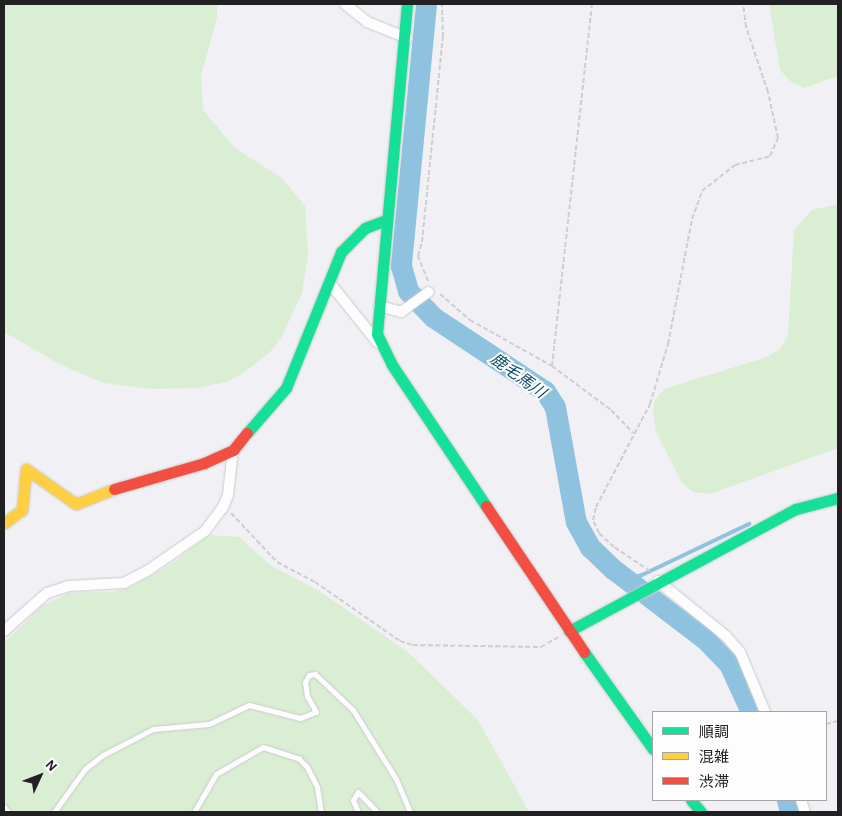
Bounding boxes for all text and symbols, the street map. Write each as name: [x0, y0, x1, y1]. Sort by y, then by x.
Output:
water label: 鹿毛馬川: [486, 349, 550, 403]
legend: [652, 711, 827, 801]
text: 順調: [699, 725, 729, 740]
text: 混雑: [699, 750, 729, 765]
north arrow: [15, 751, 65, 801]
text: N: [43, 757, 59, 774]
text: 渋滞: [699, 775, 729, 790]

